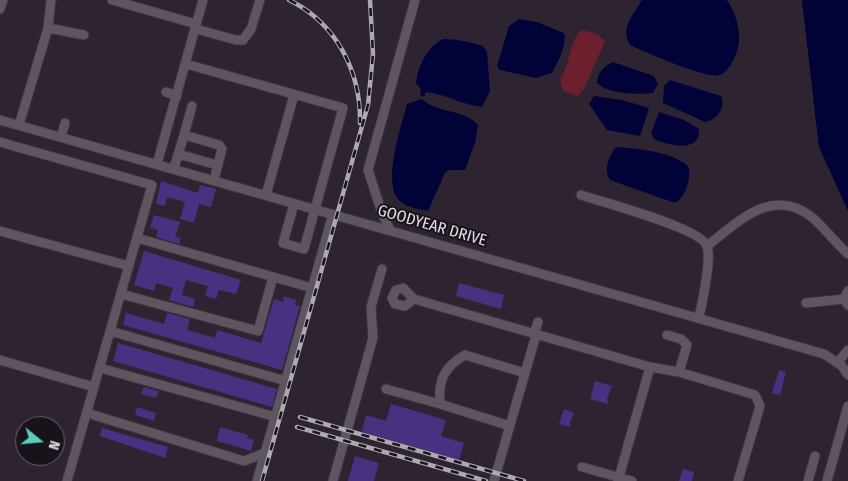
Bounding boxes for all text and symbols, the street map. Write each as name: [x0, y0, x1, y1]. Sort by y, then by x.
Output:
street label: GOODYEAR DRIVE: [375, 201, 489, 251]
north arrow: [15, 416, 65, 466]
text: N: [45, 439, 63, 452]

